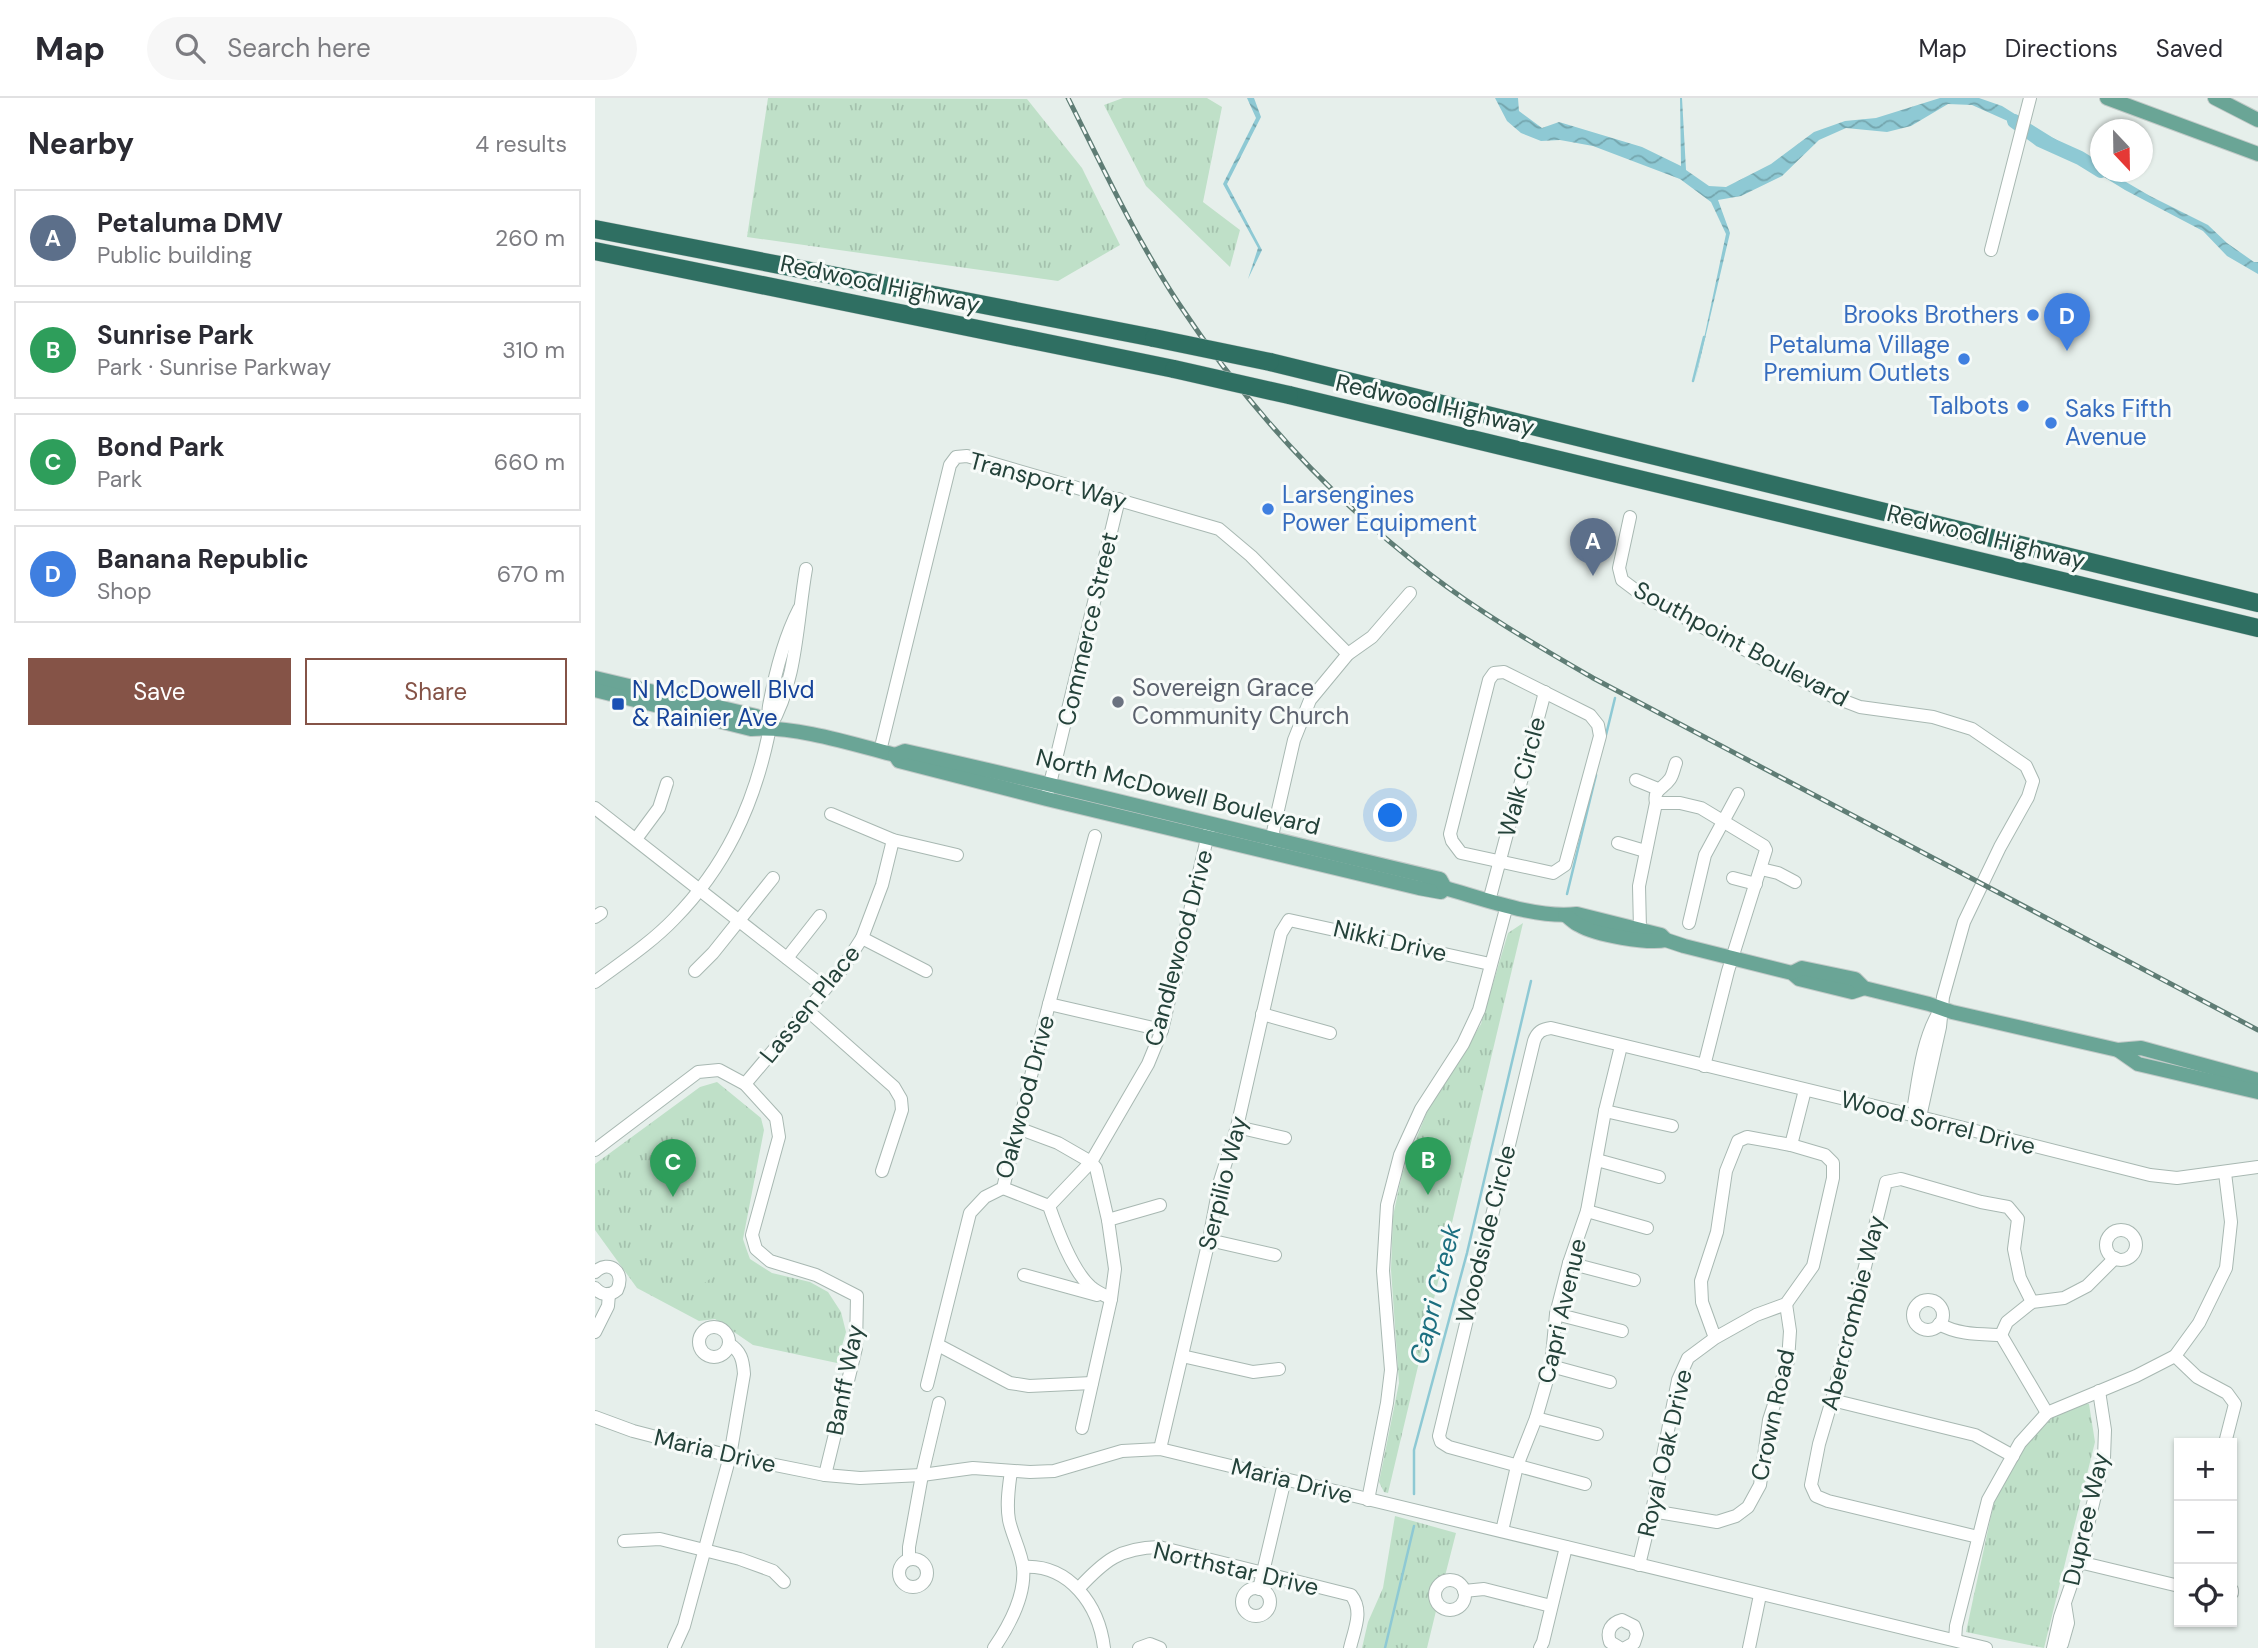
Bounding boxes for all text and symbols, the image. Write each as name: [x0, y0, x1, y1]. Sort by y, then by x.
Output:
search box: [147, 17, 637, 80]
text: Map: [35, 27, 105, 70]
icon: search: [171, 29, 209, 67]
text: Search here: [227, 31, 371, 65]
text: Map: [1919, 33, 1967, 64]
text: Directions: [2005, 33, 2118, 64]
text: Saved: [2156, 33, 2223, 64]
north arrow: [2090, 119, 2153, 182]
text: Nearby: [28, 124, 134, 163]
text: 4 results: [475, 129, 567, 159]
text: Petaluma DMV: [97, 206, 283, 240]
text: A: [45, 223, 61, 253]
text: 260 m: [495, 223, 565, 253]
text: Public building: [97, 240, 252, 270]
street label: Redwood Highway: [778, 247, 983, 320]
pin: D: [2044, 293, 2090, 351]
place label: Brooks Brothers: [1843, 299, 2019, 330]
marker: Brooks Brothers: [2025, 307, 2041, 323]
text: Sunrise Park: [97, 318, 254, 352]
place label: Petaluma Village Premium Outlets: [1764, 329, 1950, 388]
text: B: [46, 335, 60, 365]
text: 310 m: [502, 335, 565, 365]
marker: Petaluma Village Premium Outlets: [1956, 351, 1972, 367]
text: Park · Sunrise Parkway: [97, 352, 331, 382]
street label: Redwood Highway: [1333, 367, 1538, 442]
place label: Talbots: [1929, 390, 2009, 421]
place label: Saks Fifth Avenue: [2065, 393, 2172, 452]
marker: Talbots: [2015, 398, 2031, 414]
marker: Saks Fifth Avenue: [2043, 415, 2059, 431]
text: Bond Park: [97, 430, 225, 464]
street label: Transport Way: [966, 445, 1130, 516]
text: C: [45, 447, 61, 477]
text: 660 m: [494, 447, 565, 477]
text: Park: [97, 464, 142, 494]
place label: Larsengines Power Equipment: [1282, 479, 1477, 538]
street label: Redwood Highway: [1884, 497, 2088, 576]
marker: Larsengines Power Equipment: [1260, 501, 1276, 517]
pin: A: [1570, 518, 1616, 576]
street label: Commerce Street: [1050, 529, 1125, 729]
text: Banana Republic: [97, 542, 309, 576]
text: D: [45, 559, 61, 589]
text: 670 m: [497, 559, 565, 589]
street label: Southpoint Boulevard: [1628, 574, 1854, 713]
text: Shop: [97, 576, 152, 606]
button: Save: [28, 658, 291, 725]
button: Share: [305, 658, 567, 725]
place label: Sovereign Grace Community Church: [1132, 672, 1349, 731]
place label: N McDowell Blvd & Rainier Ave: [632, 674, 815, 733]
marker: Sovereign Grace Community Church: [1110, 694, 1126, 710]
marker: N McDowell Blvd & Rainier Ave: [610, 696, 626, 712]
street label: Walk Circle: [1491, 713, 1552, 840]
street label: North McDowell Boulevard: [1033, 741, 1323, 842]
your location: [1373, 798, 1407, 832]
street label: Candlewood Drive: [1137, 846, 1220, 1050]
street label: Nikki Drive: [1330, 912, 1450, 969]
street label: Lassen Place: [752, 938, 867, 1069]
street label: Oakwood Drive: [988, 1012, 1061, 1182]
street label: Wood Sorrel Drive: [1838, 1083, 2039, 1162]
street label: Serpilio Way: [1191, 1113, 1254, 1253]
pin: B: [1405, 1137, 1451, 1195]
pin: C: [650, 1139, 696, 1197]
street label: Woodside Circle: [1448, 1142, 1523, 1326]
street label: Abercrombie Way: [1813, 1212, 1892, 1414]
water label: Capri Creek: [1401, 1220, 1469, 1368]
street label: Capri Avenue: [1530, 1235, 1593, 1386]
street label: Banff Way: [819, 1322, 870, 1438]
street label: Crown Road: [1743, 1346, 1802, 1484]
street label: Royal Oak Drive: [1630, 1366, 1699, 1540]
street label: Maria Drive: [651, 1421, 779, 1480]
map controls: [2174, 1438, 2237, 1627]
button: +: [2174, 1438, 2237, 1501]
street label: Dupree Way: [2055, 1449, 2116, 1588]
street label: Maria Drive: [1228, 1450, 1356, 1511]
button: −: [2174, 1501, 2237, 1564]
street label: Northstar Drive: [1150, 1534, 1322, 1603]
button: locate: [2174, 1564, 2237, 1627]

